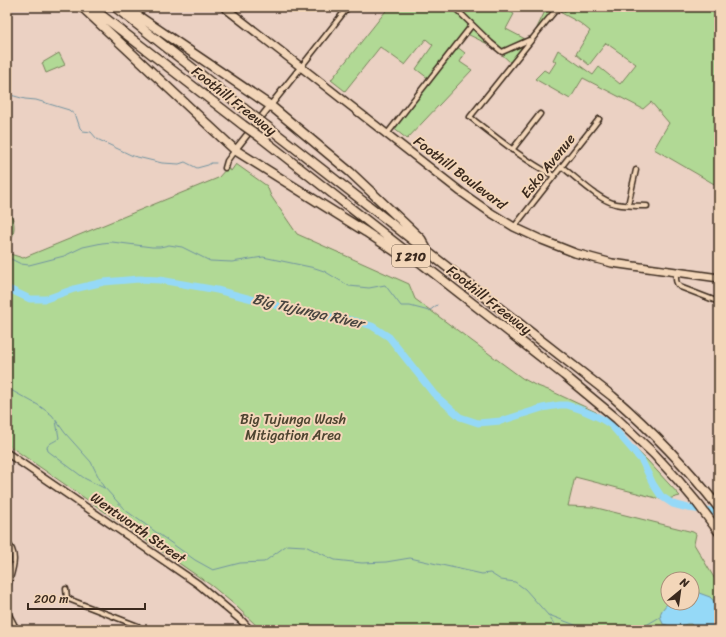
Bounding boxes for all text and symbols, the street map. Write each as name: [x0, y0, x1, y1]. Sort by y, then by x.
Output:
street label: Foothill Freeway: [186, 60, 283, 143]
street label: Esko Avenue: [514, 128, 582, 204]
street label: Foothill Boulevard: [408, 129, 513, 218]
road number: I 210: [392, 245, 430, 267]
street label: Foothill Freeway: [441, 259, 538, 342]
water label: Big Tujunga River: [250, 286, 369, 337]
park label: Big Tujunga Wash Mitigation Area: [240, 407, 346, 448]
street label: Wentworth Street: [85, 486, 192, 571]
north arrow: [660, 571, 700, 611]
text: N: [676, 572, 693, 593]
scale bar: [28, 585, 145, 611]
text: 200 m: [34, 588, 68, 610]

